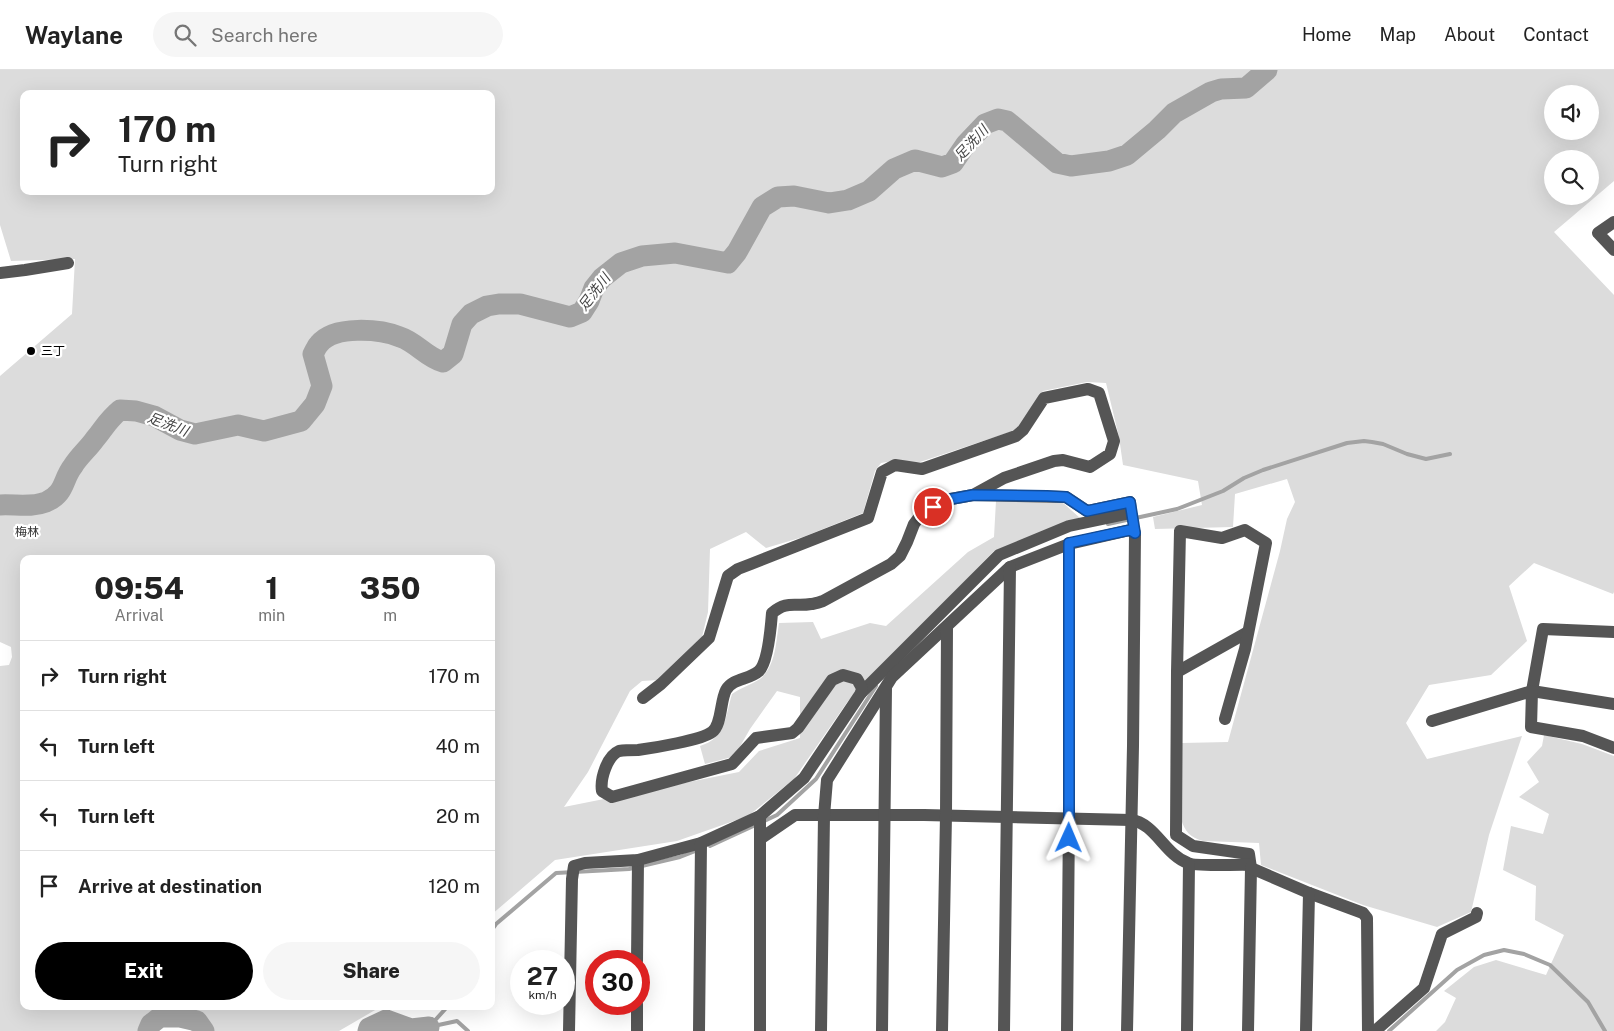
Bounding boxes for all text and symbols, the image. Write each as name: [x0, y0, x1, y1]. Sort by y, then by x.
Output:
search box: [153, 12, 503, 57]
text: Waylane: [25, 21, 123, 49]
icon: search: [171, 21, 199, 49]
text: Search here: [211, 24, 318, 46]
text: Home: [1302, 24, 1352, 45]
text: Map: [1380, 24, 1416, 45]
text: About: [1444, 24, 1495, 45]
text: Contact: [1523, 24, 1589, 45]
map controls: [1544, 85, 1599, 205]
button: sound: [1544, 85, 1599, 140]
text: 170 m: [118, 109, 216, 150]
icon: right: [35, 110, 100, 175]
water label: 足洗川: [951, 121, 993, 164]
button: search: [1544, 150, 1599, 205]
text: Turn right: [118, 151, 218, 177]
water label: 足洗川: [575, 269, 614, 313]
place label: 三丁: [41, 344, 65, 358]
marker: 三丁: [25, 345, 37, 357]
water label: 足洗川: [146, 409, 192, 440]
pin: [912, 486, 954, 528]
icon: arrive: [919, 493, 947, 521]
park label: 梅林: [15, 525, 39, 539]
text: 09:54: [94, 570, 184, 606]
text: 1: [265, 570, 278, 606]
text: 350: [360, 570, 421, 606]
text: Arrival: [114, 606, 164, 625]
text: min: [258, 606, 285, 625]
text: m: [383, 606, 397, 625]
icon: right: [35, 662, 63, 690]
text: Turn right: [78, 665, 167, 687]
text: 170 m: [429, 665, 480, 687]
icon: left: [35, 732, 63, 760]
text: Turn left: [78, 735, 155, 757]
text: 40 m: [435, 735, 480, 757]
icon: left: [35, 802, 63, 830]
text: Turn left: [78, 805, 155, 827]
text: 20 m: [436, 805, 480, 827]
position arrow: [1042, 811, 1094, 863]
icon: arrive: [35, 872, 63, 900]
text: Arrive at destination: [78, 875, 262, 897]
text: 120 m: [428, 875, 480, 897]
button: Exit: [35, 942, 253, 1000]
button: Share: [263, 942, 480, 1000]
speed limit sign: 30: [585, 950, 650, 1015]
text: 27: [527, 961, 558, 991]
text: km/h: [528, 988, 557, 1002]

